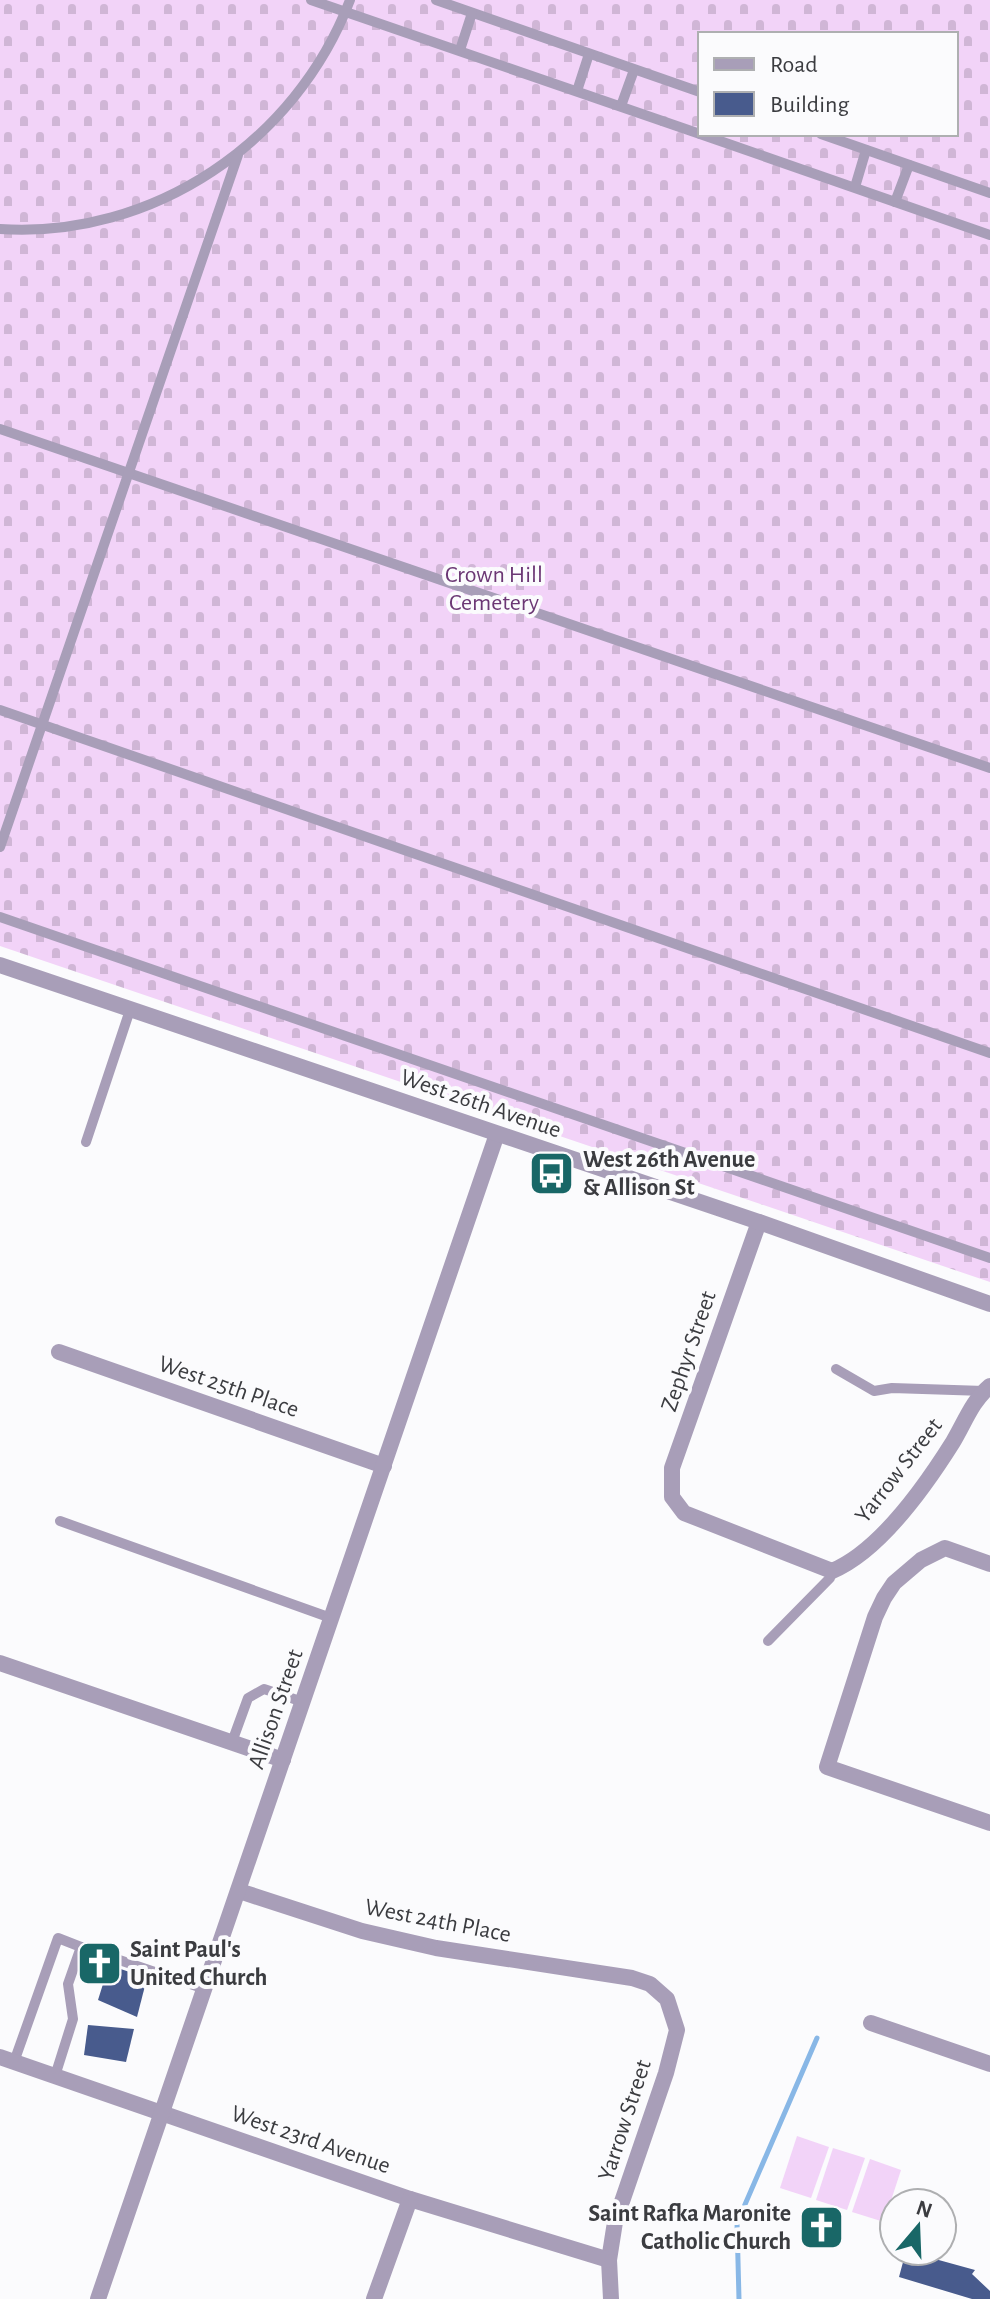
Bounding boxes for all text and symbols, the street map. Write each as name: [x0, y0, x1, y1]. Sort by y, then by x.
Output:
legend: [698, 32, 958, 136]
text: Road: [770, 53, 818, 77]
text: Building: [770, 93, 849, 117]
park label: Crown Hill Cemetery: [445, 563, 543, 615]
street label: West 26th Avenue: [397, 1065, 564, 1143]
place label: West 26th Avenue & Allison St: [583, 1148, 755, 1200]
bus stop icon: West 26th Avenue & Allison St: [528, 1149, 576, 1197]
street label: Zephyr Street: [657, 1288, 721, 1415]
street label: West 25th Place: [155, 1352, 302, 1422]
street label: Yarrow Street: [851, 1413, 947, 1527]
street label: Allison Street: [244, 1646, 308, 1772]
street label: West 24th Place: [363, 1895, 513, 1947]
place label: Saint Paul's United Church: [130, 1938, 267, 1990]
church icon: Saint Paul's United Church: [75, 1939, 123, 1987]
street label: Yarrow Street: [594, 2057, 656, 2184]
street label: West 23rd Avenue: [228, 2101, 393, 2178]
north arrow: [878, 2187, 958, 2267]
text: N: [913, 2196, 935, 2222]
place label: Saint Rafka Maronite Catholic Church: [588, 2202, 791, 2254]
church icon: Saint Rafka Maronite Catholic Church: [798, 2203, 846, 2251]

